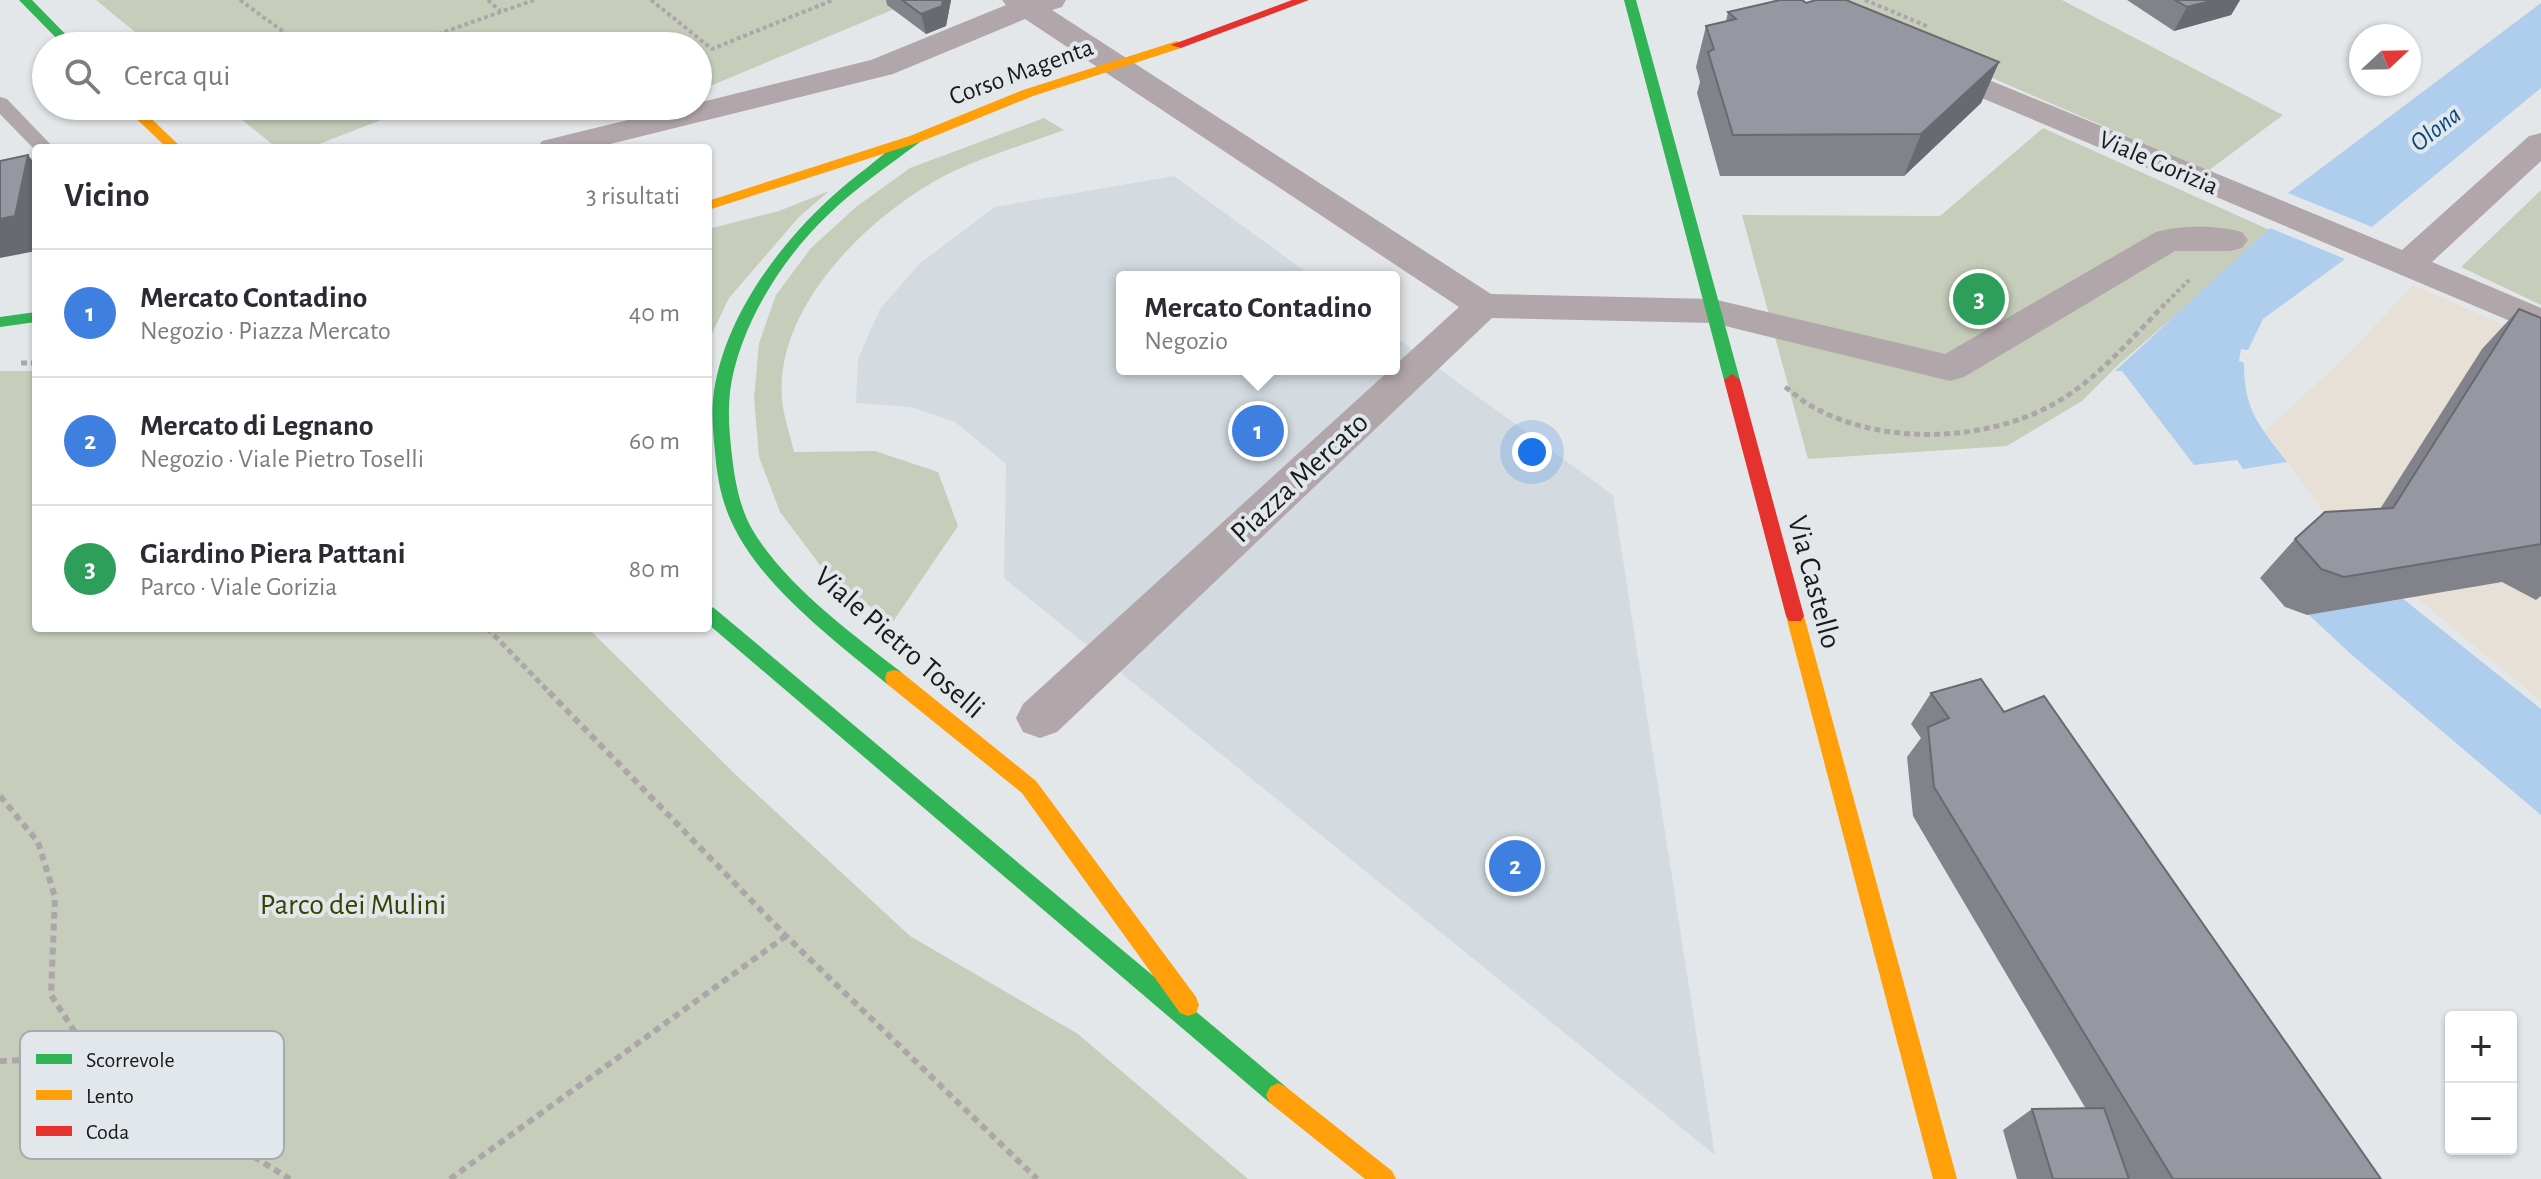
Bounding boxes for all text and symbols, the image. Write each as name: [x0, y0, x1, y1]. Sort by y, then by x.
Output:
north arrow: [2349, 24, 2421, 96]
search box: [32, 32, 712, 120]
street label: Corso Magenta: [946, 34, 1097, 110]
icon: search: [60, 54, 104, 98]
text: Cerca qui: [124, 61, 230, 91]
water label: Olona: [2405, 101, 2466, 156]
street label: Viale Gorizia: [2095, 126, 2222, 200]
text: Vicino: [64, 179, 150, 213]
text: 3 risultati: [586, 183, 680, 209]
pin: 3: [1953, 269, 2005, 329]
popup: [1116, 271, 1400, 375]
text: Mercato Contadino: [140, 283, 367, 313]
text: Mercato Contadino: [1144, 293, 1372, 323]
text: 1: [85, 300, 95, 326]
text: 40 m: [629, 300, 680, 326]
text: Negozio · Piazza Mercato: [140, 318, 391, 344]
text: Negozio: [1144, 328, 1228, 354]
pin: 1: [1232, 401, 1284, 461]
street label: Piazza Mercato: [1225, 407, 1374, 549]
text: Mercato di Legnano: [140, 411, 374, 441]
text: 2: [84, 428, 96, 454]
text: 60 m: [629, 428, 680, 454]
your location: [1512, 432, 1552, 472]
text: Negozio · Viale Pietro Toselli: [140, 446, 424, 472]
street label: Via Castello: [1782, 513, 1846, 652]
text: Giardino Piera Pattani: [140, 539, 406, 569]
text: 3: [84, 556, 96, 582]
text: 80 m: [629, 556, 680, 582]
street label: Viale Pietro Toselli: [809, 561, 990, 724]
text: Parco · Viale Gorizia: [140, 574, 337, 600]
pin: 2: [1489, 836, 1541, 896]
park label: Parco dei Mulini: [260, 890, 446, 920]
map controls: [2445, 1011, 2517, 1155]
button: +: [2445, 1011, 2517, 1083]
legend: [20, 1031, 284, 1159]
text: Scorrevole: [86, 1049, 175, 1071]
button: −: [2445, 1083, 2517, 1155]
text: Lento: [86, 1085, 134, 1107]
text: Coda: [86, 1121, 129, 1143]

